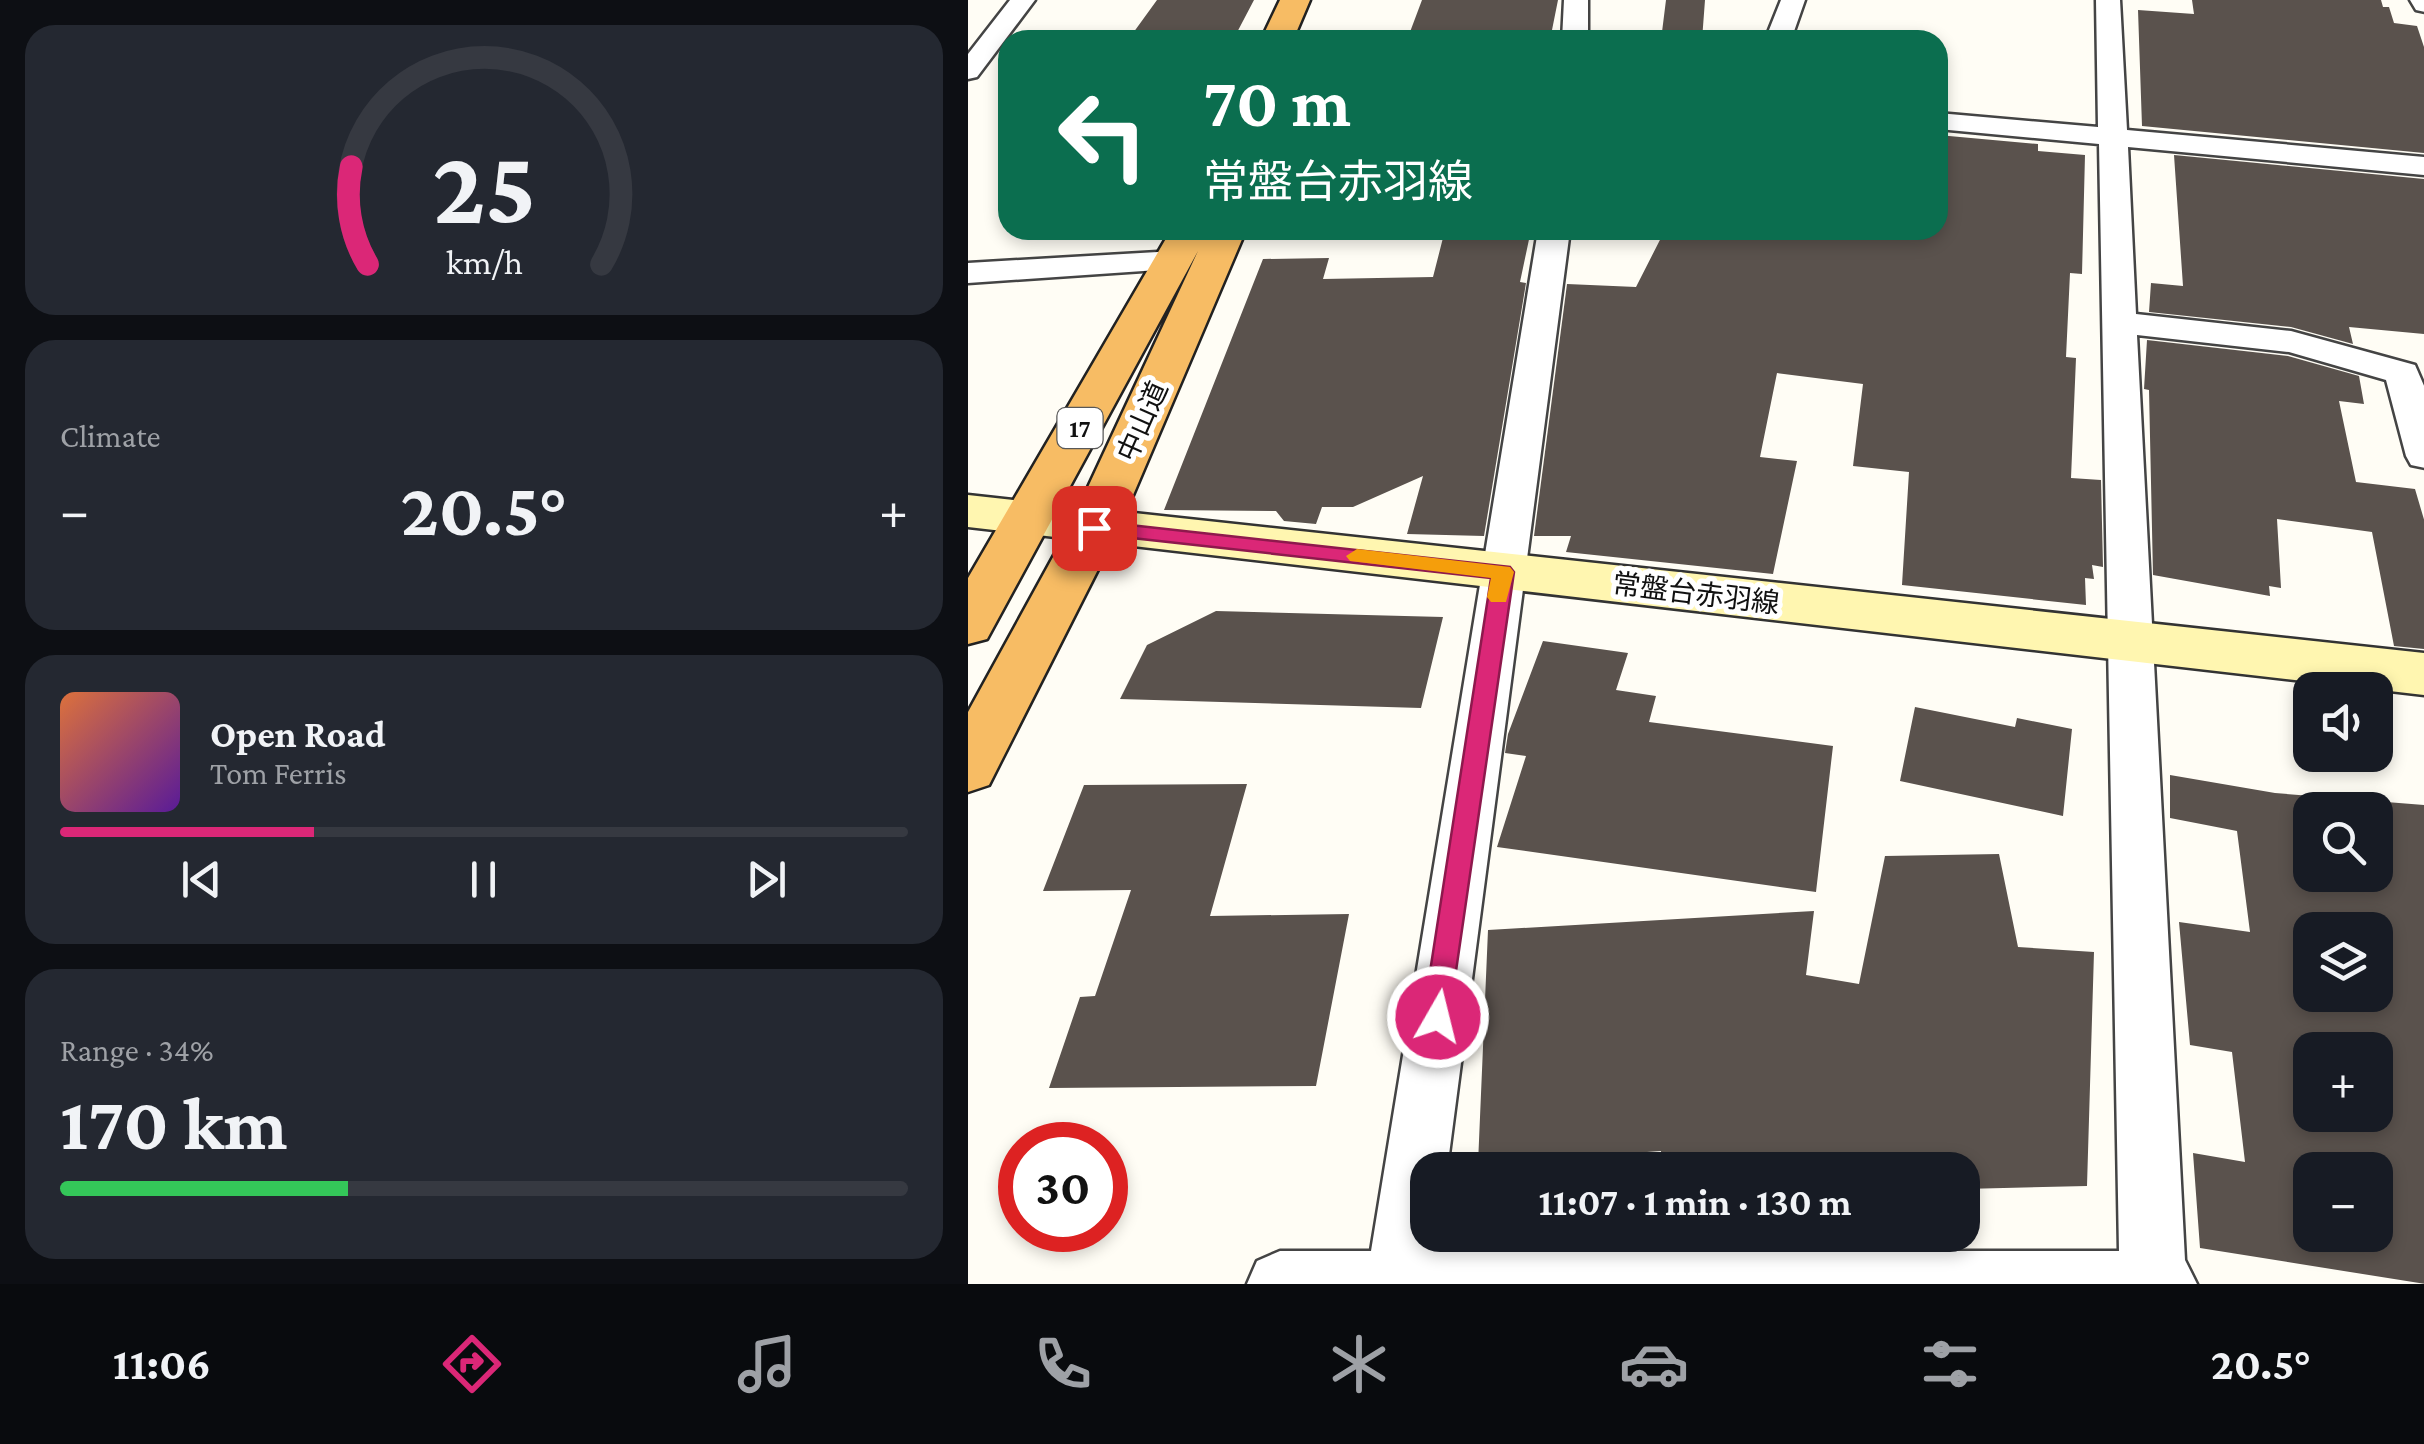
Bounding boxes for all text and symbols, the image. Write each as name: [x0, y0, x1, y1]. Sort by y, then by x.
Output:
text: 70 m: [1203, 63, 1351, 141]
icon: left: [1038, 70, 1168, 200]
text: 25: [432, 129, 536, 244]
text: 常盤台赤羽線: [1203, 157, 1473, 207]
text: km/h: [445, 242, 523, 282]
street label: 中山道: [1111, 377, 1174, 466]
road number: 17: [1058, 408, 1102, 448]
text: Climate: [60, 418, 161, 454]
text: 20.5°: [400, 468, 568, 551]
text: −: [60, 480, 89, 541]
text: +: [879, 480, 908, 541]
pin: [1052, 486, 1137, 571]
icon: arrive: [1067, 501, 1122, 556]
street label: 常盤台赤羽線: [1611, 568, 1781, 619]
map controls: [2293, 672, 2393, 1252]
button: sound: [2293, 672, 2393, 772]
text: Open Road: [210, 713, 386, 755]
text: Tom Ferris: [210, 755, 347, 791]
button: search: [2293, 792, 2393, 892]
icon: previous: [174, 852, 229, 907]
icon: pause: [456, 852, 511, 907]
icon: next: [739, 852, 794, 907]
button: layers: [2293, 912, 2393, 1012]
position arrow: [1386, 965, 1490, 1069]
text: Range · 34%: [60, 1032, 214, 1068]
button: +: [2293, 1032, 2393, 1132]
text: 170 km: [60, 1082, 288, 1165]
speed limit sign: 30: [998, 1122, 1128, 1252]
button: −: [2293, 1152, 2393, 1252]
text: 11:07 · 1 min · 130 m: [1539, 1181, 1851, 1223]
icon: directions: [437, 1329, 507, 1399]
icon: music: [732, 1329, 802, 1399]
icon: phone: [1028, 1329, 1098, 1399]
icon: climate: [1324, 1329, 1394, 1399]
icon: car: [1619, 1329, 1689, 1399]
icon: filters: [1915, 1329, 1985, 1399]
text: 11:06: [113, 1339, 211, 1389]
text: 20.5°: [2211, 1339, 2311, 1389]

